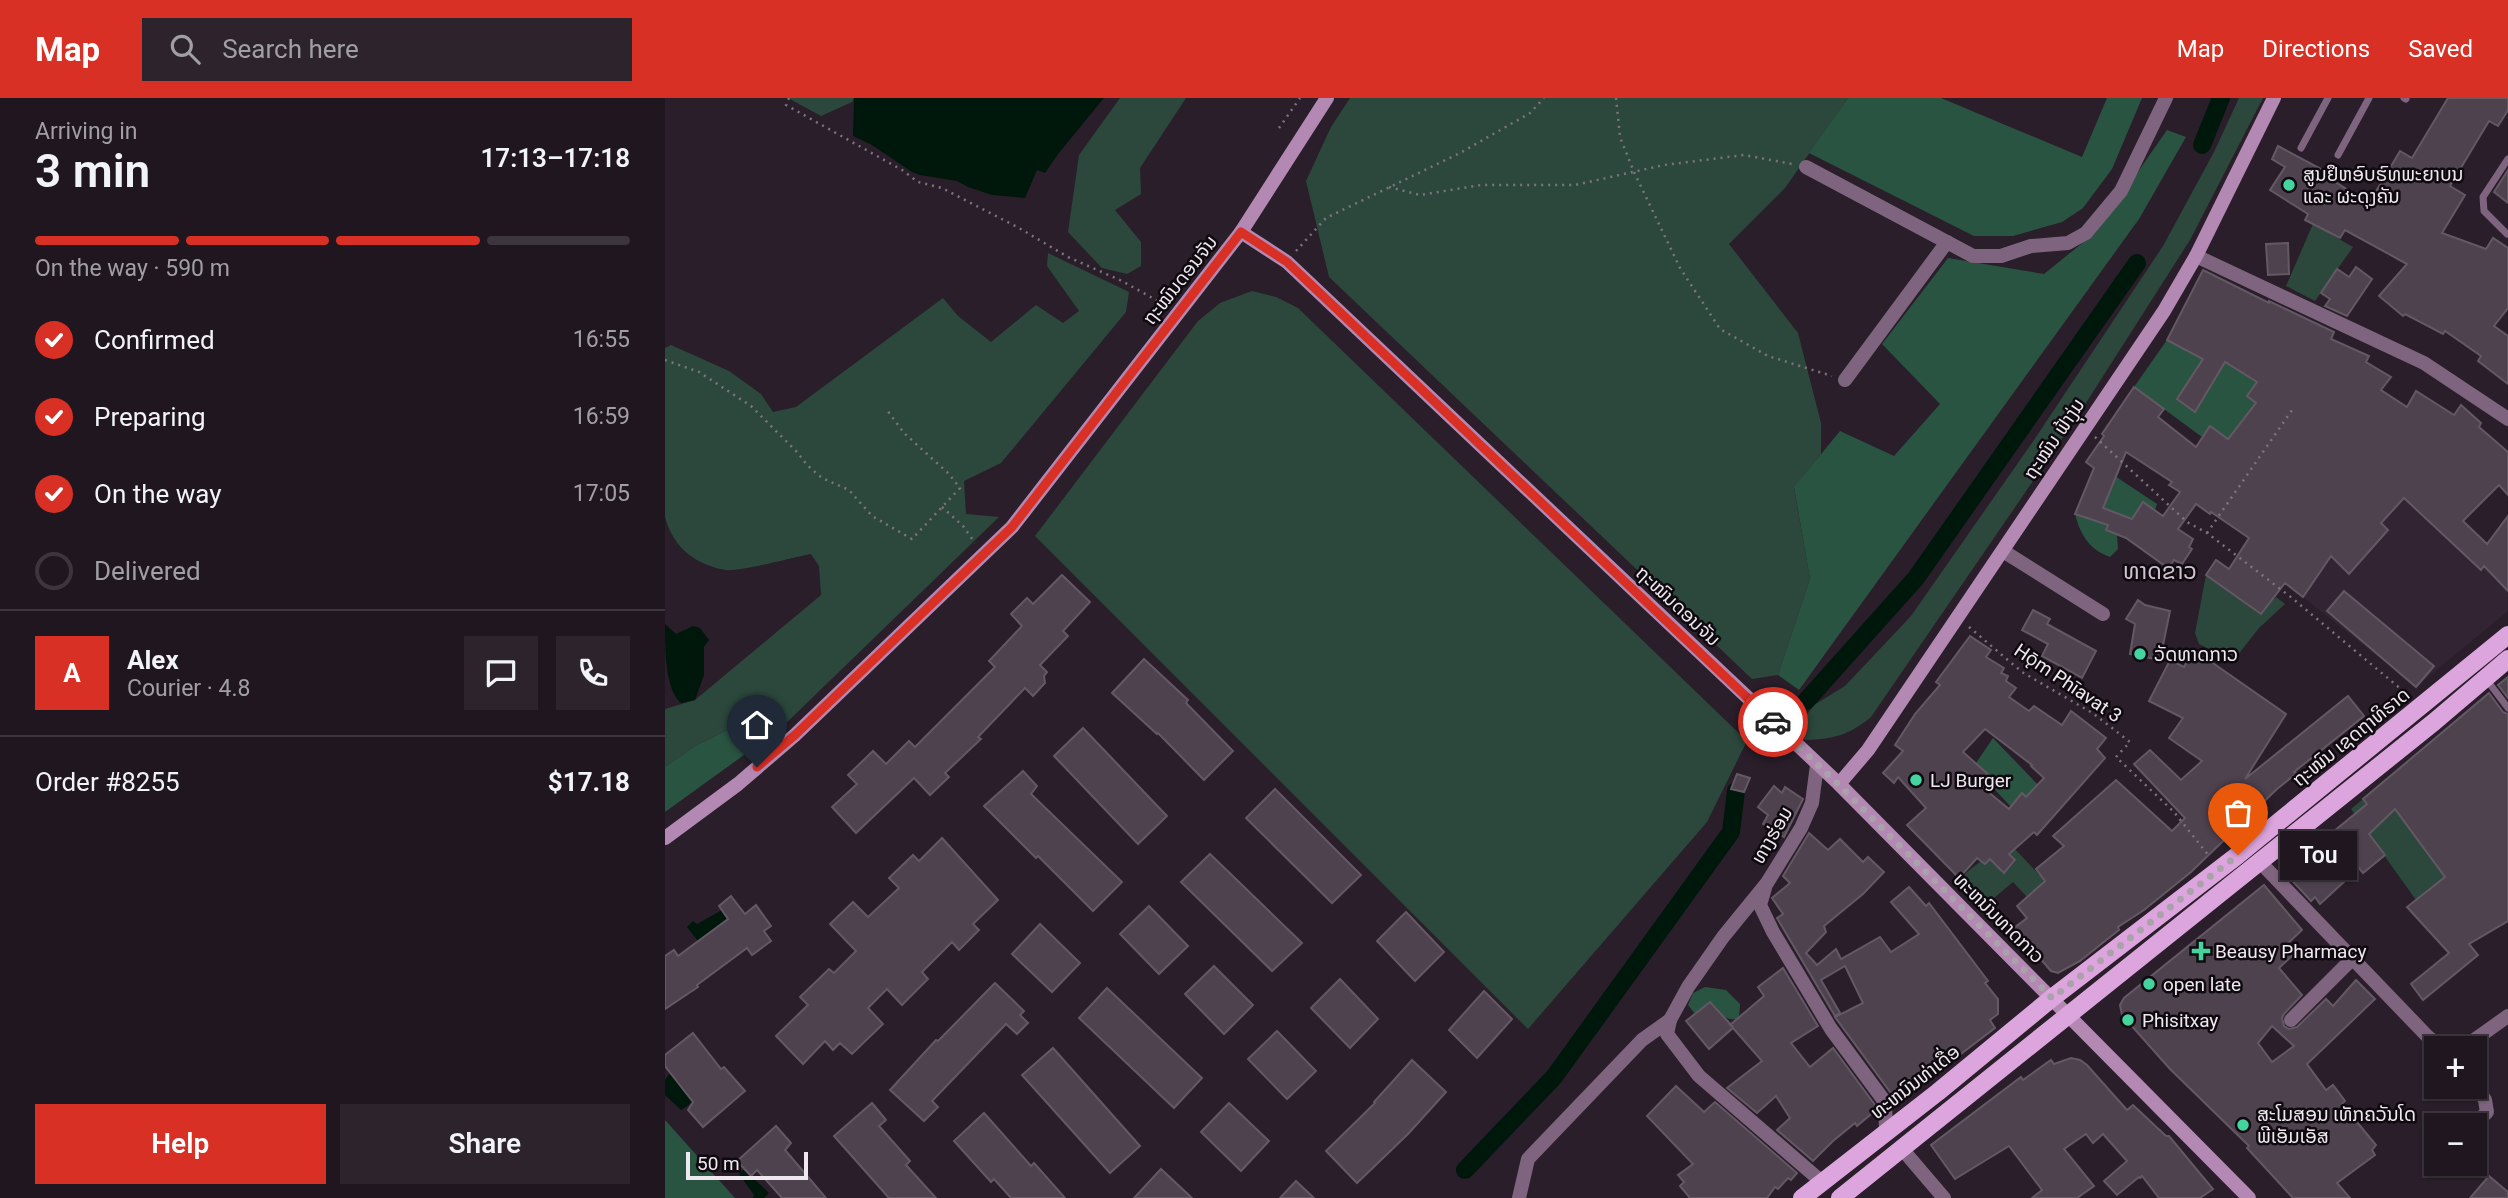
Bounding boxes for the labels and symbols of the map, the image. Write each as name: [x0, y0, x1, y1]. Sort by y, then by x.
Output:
place label: ສູນຢຶຫອົບຮົທພະຍາບນ ແລະ ຜະດຸງຄັນ: [2303, 163, 2463, 209]
marker: ສູນຢຶຫອົບຮົທພະຍາບນ ແລະ ຜະດຸງຄັນ: [2281, 177, 2297, 193]
street label: ຖະໝົນດອນຈັນ: [1138, 231, 1222, 329]
street label: ຖະໝົນ ຟ້າງຸ່ມ: [2019, 394, 2093, 486]
district label: ທາດຂາວ: [2123, 558, 2197, 585]
street label: ຖະໝົນດອນຈັນ: [1631, 561, 1725, 651]
street label: Hǭm Phīavat 3: [2010, 639, 2126, 727]
place label: ວັດທາດກາວ: [2154, 643, 2238, 666]
marker: ວັດທາດກາວ: [2132, 646, 2148, 662]
street label: ຖະໜົນ ເຊດຖາທິຣາດ: [2288, 683, 2414, 791]
courier: [1738, 687, 1808, 757]
pin: [727, 695, 787, 767]
place label: LJ Burger: [1930, 769, 2012, 792]
marker: LJ Burger: [1908, 772, 1924, 788]
pin: [2208, 783, 2268, 855]
street label: ທາງຮ່ອມ: [1747, 802, 1797, 868]
callout: Tou: [2280, 830, 2357, 880]
street label: ທະຫນົນທາດກາວ: [1949, 868, 2049, 968]
place label: Beausy Pharmacy: [2215, 940, 2366, 963]
marker: Beausy Pharmacy: [2193, 943, 2209, 959]
place label: open late: [2163, 973, 2241, 996]
marker: open late: [2141, 976, 2157, 992]
place label: Phisitxay: [2142, 1009, 2218, 1032]
marker: Phisitxay: [2120, 1012, 2136, 1028]
street label: ທະຫນົນທ່າເດື່ອ: [1864, 1038, 1964, 1124]
place label: ສະໂມສອນ ເທັກຄວັນໂດ ພີເອັມເອັສ: [2257, 1103, 2416, 1148]
marker: ສະໂມສອນ ເທັກຄວັນໂດ ພີເອັມເອັສ: [2235, 1117, 2251, 1133]
scale bar: [686, 1149, 809, 1181]

